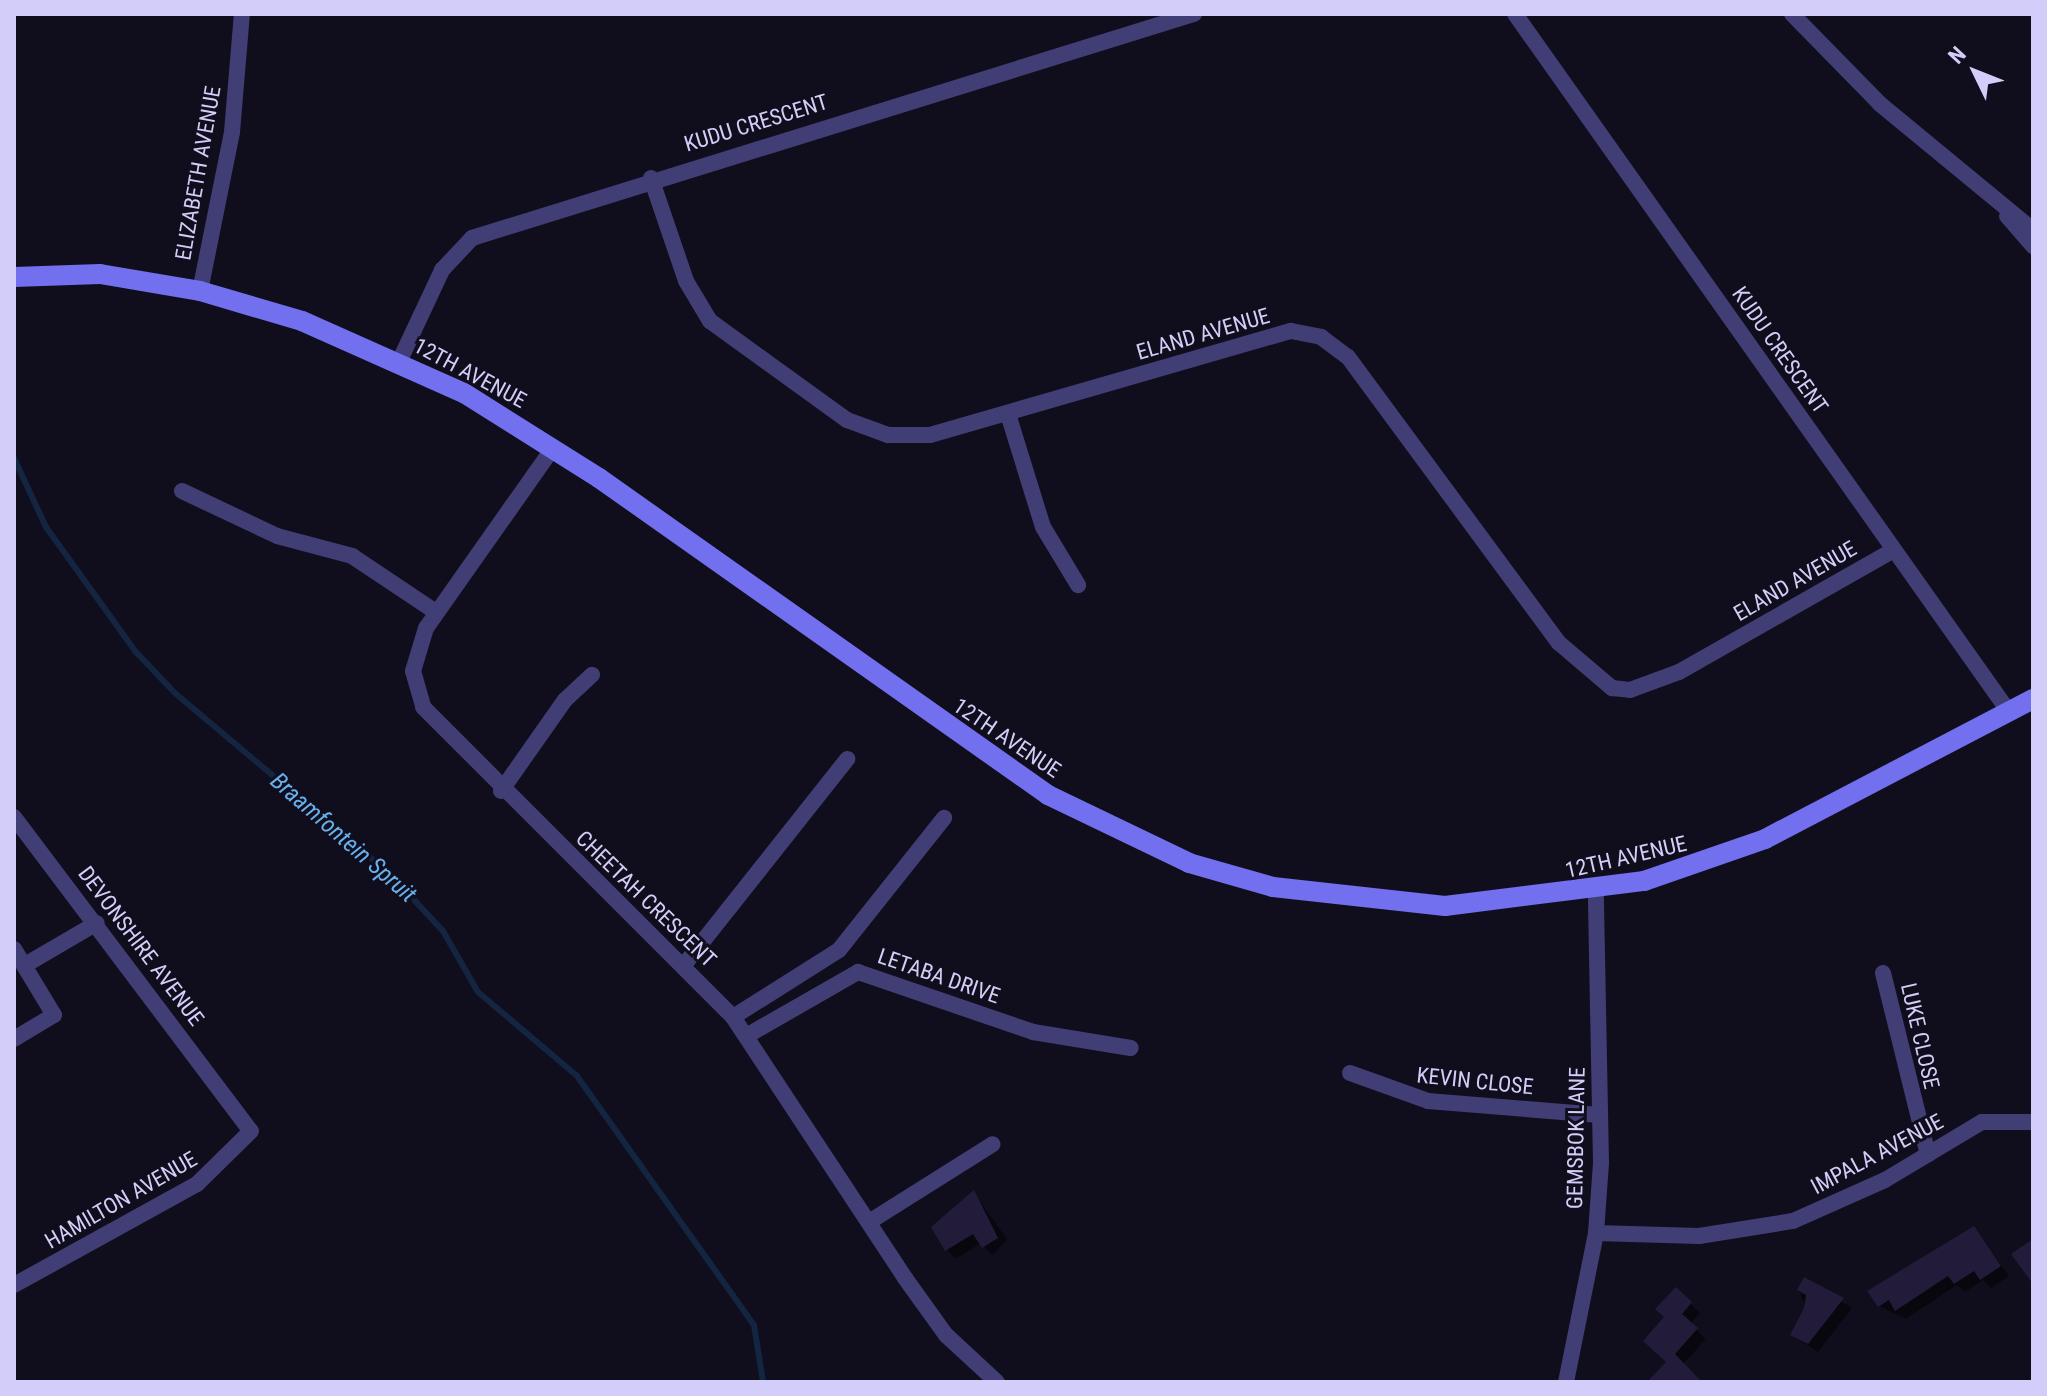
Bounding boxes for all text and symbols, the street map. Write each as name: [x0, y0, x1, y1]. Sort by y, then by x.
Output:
north arrow: [1935, 32, 2015, 112]
text: N: [1943, 42, 1971, 69]
street label: ELIZABETH AVENUE: [170, 84, 226, 262]
street label: KUDU CRESCENT: [681, 89, 831, 157]
street label: KUDU CRESCENT: [1726, 281, 1834, 419]
street label: ELAND AVENUE: [1133, 302, 1273, 366]
street label: 12TH AVENUE: [409, 332, 531, 414]
street label: ELAND AVENUE: [1729, 535, 1861, 627]
street label: 12TH AVENUE: [948, 692, 1066, 784]
water label: Braamfontein Spruit: [264, 767, 422, 909]
street label: CHEETAH CRESCENT: [570, 825, 722, 973]
street label: 12TH AVENUE: [1563, 830, 1689, 884]
street label: DEVONSHIRE AVENUE: [72, 861, 210, 1031]
street label: LETABA DRIVE: [874, 943, 1004, 1009]
street label: LUKE CLOSE: [1895, 980, 1945, 1092]
street label: KEVIN CLOSE: [1415, 1062, 1535, 1100]
street label: GEMSBOK LANE: [1562, 1067, 1590, 1209]
street label: IMPALA AVENUE: [1806, 1108, 1948, 1200]
street label: HAMILTON AVENUE: [40, 1146, 202, 1254]

